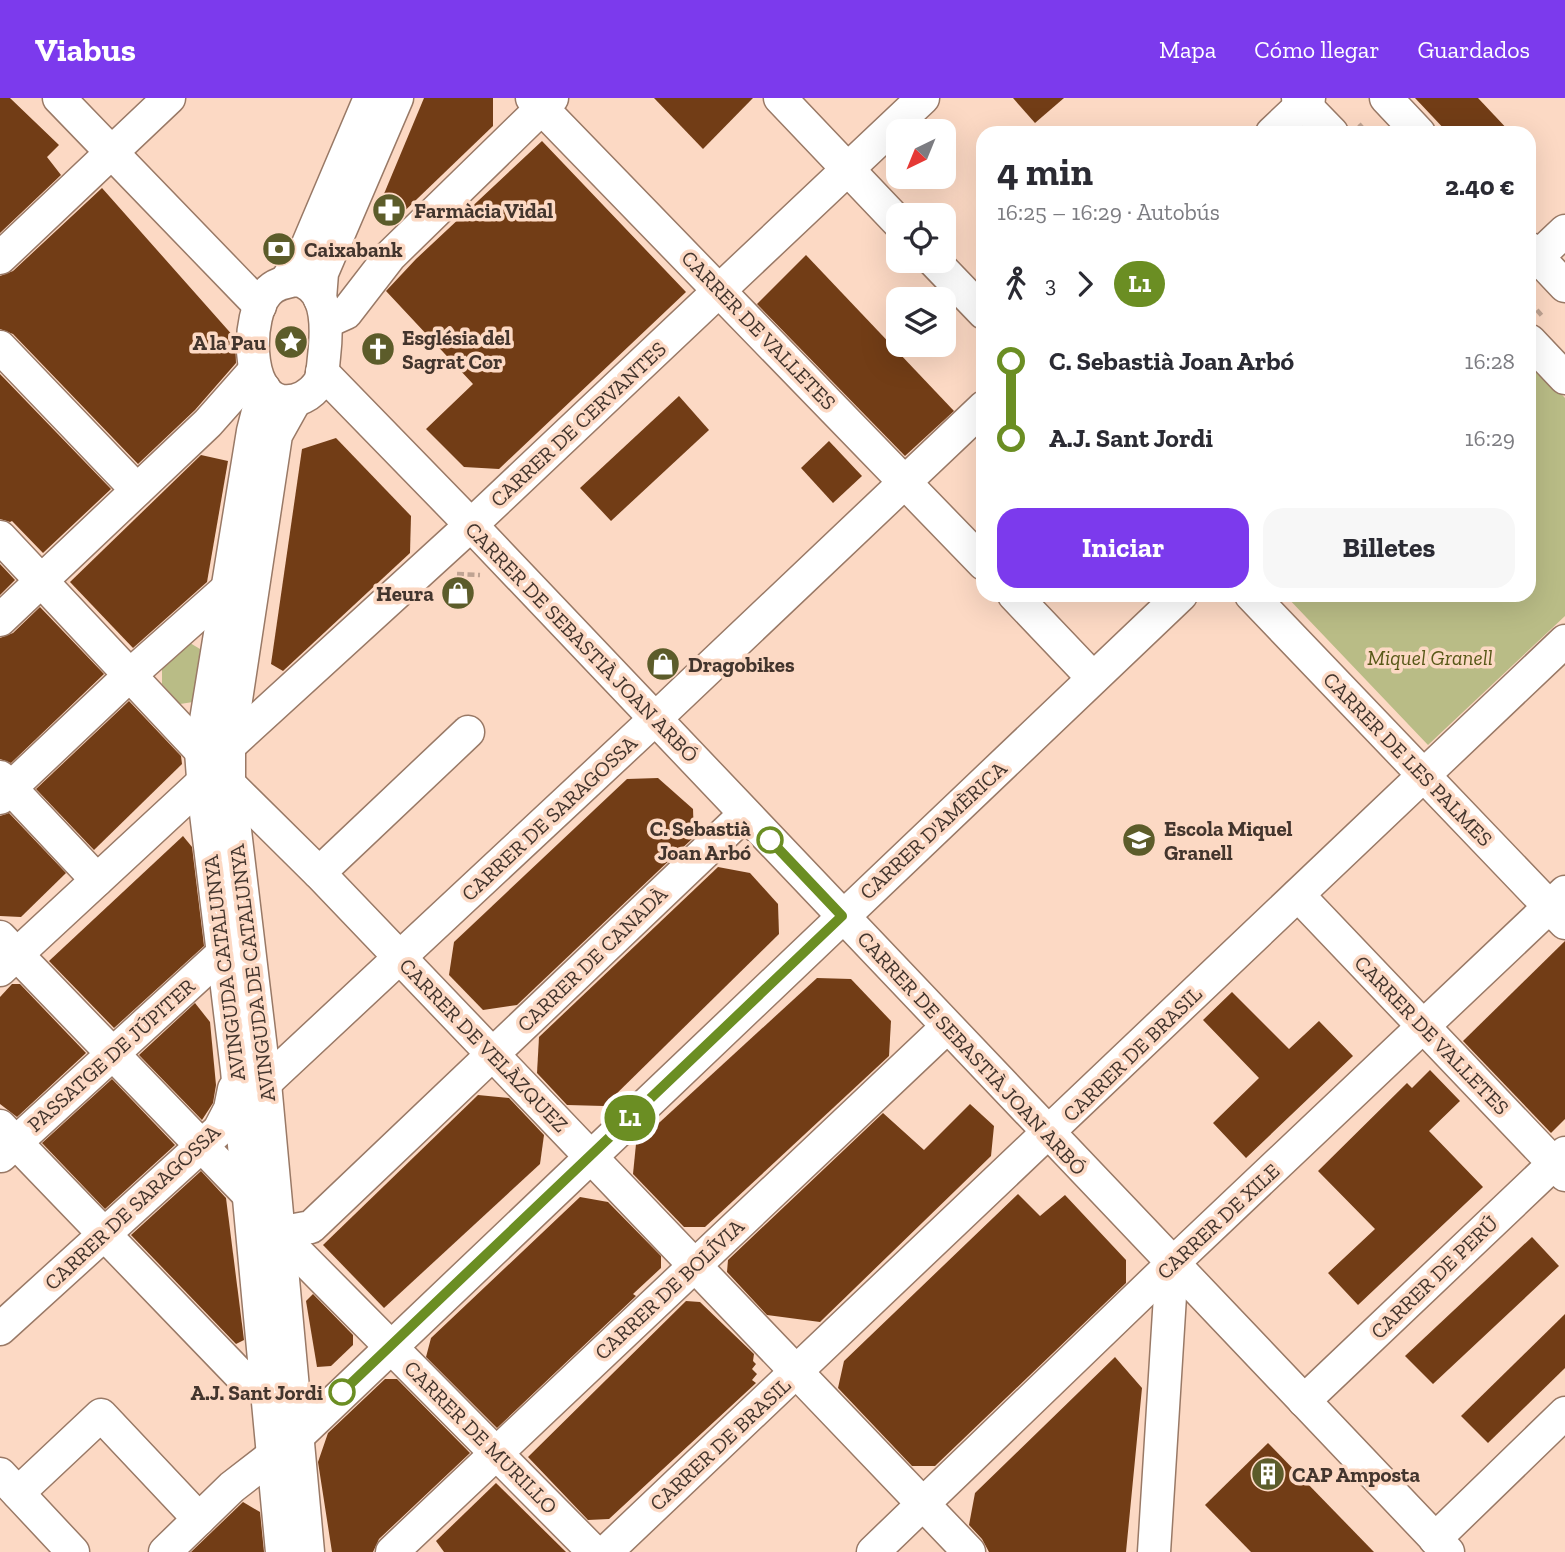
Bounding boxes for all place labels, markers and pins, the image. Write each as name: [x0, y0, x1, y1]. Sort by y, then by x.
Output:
pharmacy icon: Farmàcia Vidal: [370, 191, 408, 229]
place label: Farmàcia Vidal: [414, 198, 553, 223]
bank icon: Caixabank: [260, 230, 298, 268]
place label: Caixabank: [304, 237, 403, 262]
place icon: A la Pau: [272, 323, 310, 361]
place label: Església del Sagrat Cor: [402, 325, 511, 374]
place label: A la Pau: [192, 330, 266, 355]
church icon: Església del Sagrat Cor: [359, 330, 397, 368]
shop icon: Heura: [439, 574, 477, 612]
place label: Heura: [376, 581, 434, 606]
shop icon: Dragobikes: [644, 645, 682, 683]
place label: Dragobikes: [688, 652, 795, 677]
place label: C. Sebastià Joan Arbó: [650, 816, 751, 865]
place label: Escola Miquel Granell: [1164, 816, 1293, 865]
school or university icon: Escola Miquel Granell: [1120, 821, 1158, 859]
marker: C. Sebastià Joan Arbó: [757, 827, 783, 853]
marker: A.J. Sant Jordi: [329, 1379, 355, 1405]
place label: A.J. Sant Jordi: [191, 1380, 323, 1405]
building icon: CAP Amposta: [1249, 1455, 1287, 1493]
place label: CAP Amposta: [1292, 1462, 1420, 1487]

